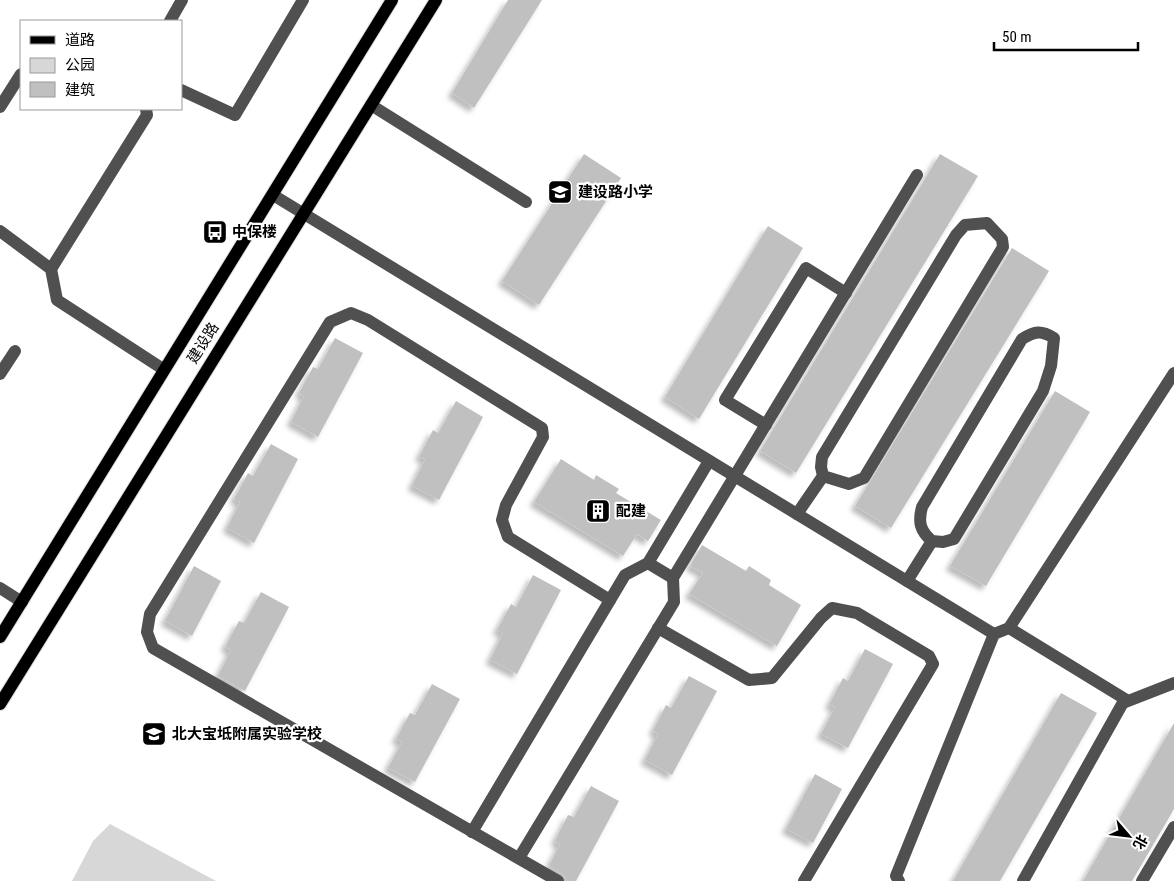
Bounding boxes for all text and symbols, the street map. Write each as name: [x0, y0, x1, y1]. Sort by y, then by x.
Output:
legend: [20, 20, 182, 110]
scale bar: [994, 20, 1138, 52]
text: 50 m: [1002, 28, 1032, 46]
text: 道路: [65, 31, 95, 49]
text: 公园: [65, 56, 95, 74]
text: 建筑: [65, 81, 95, 99]
school or university icon: 建设路小学: [547, 179, 573, 205]
place label: 建设路小学: [578, 183, 653, 201]
bus stop icon: 中保楼: [202, 219, 228, 245]
place label: 中保楼: [232, 223, 277, 241]
street label: 建设路: [183, 319, 223, 367]
building icon: 配建: [585, 498, 611, 524]
place label: 配建: [616, 502, 646, 520]
school or university icon: 北大宝坻附属实验学校: [141, 721, 167, 747]
place label: 北大宝坻附属实验学校: [172, 725, 322, 743]
north arrow: [1104, 811, 1154, 861]
text: 北: [1130, 832, 1151, 852]

